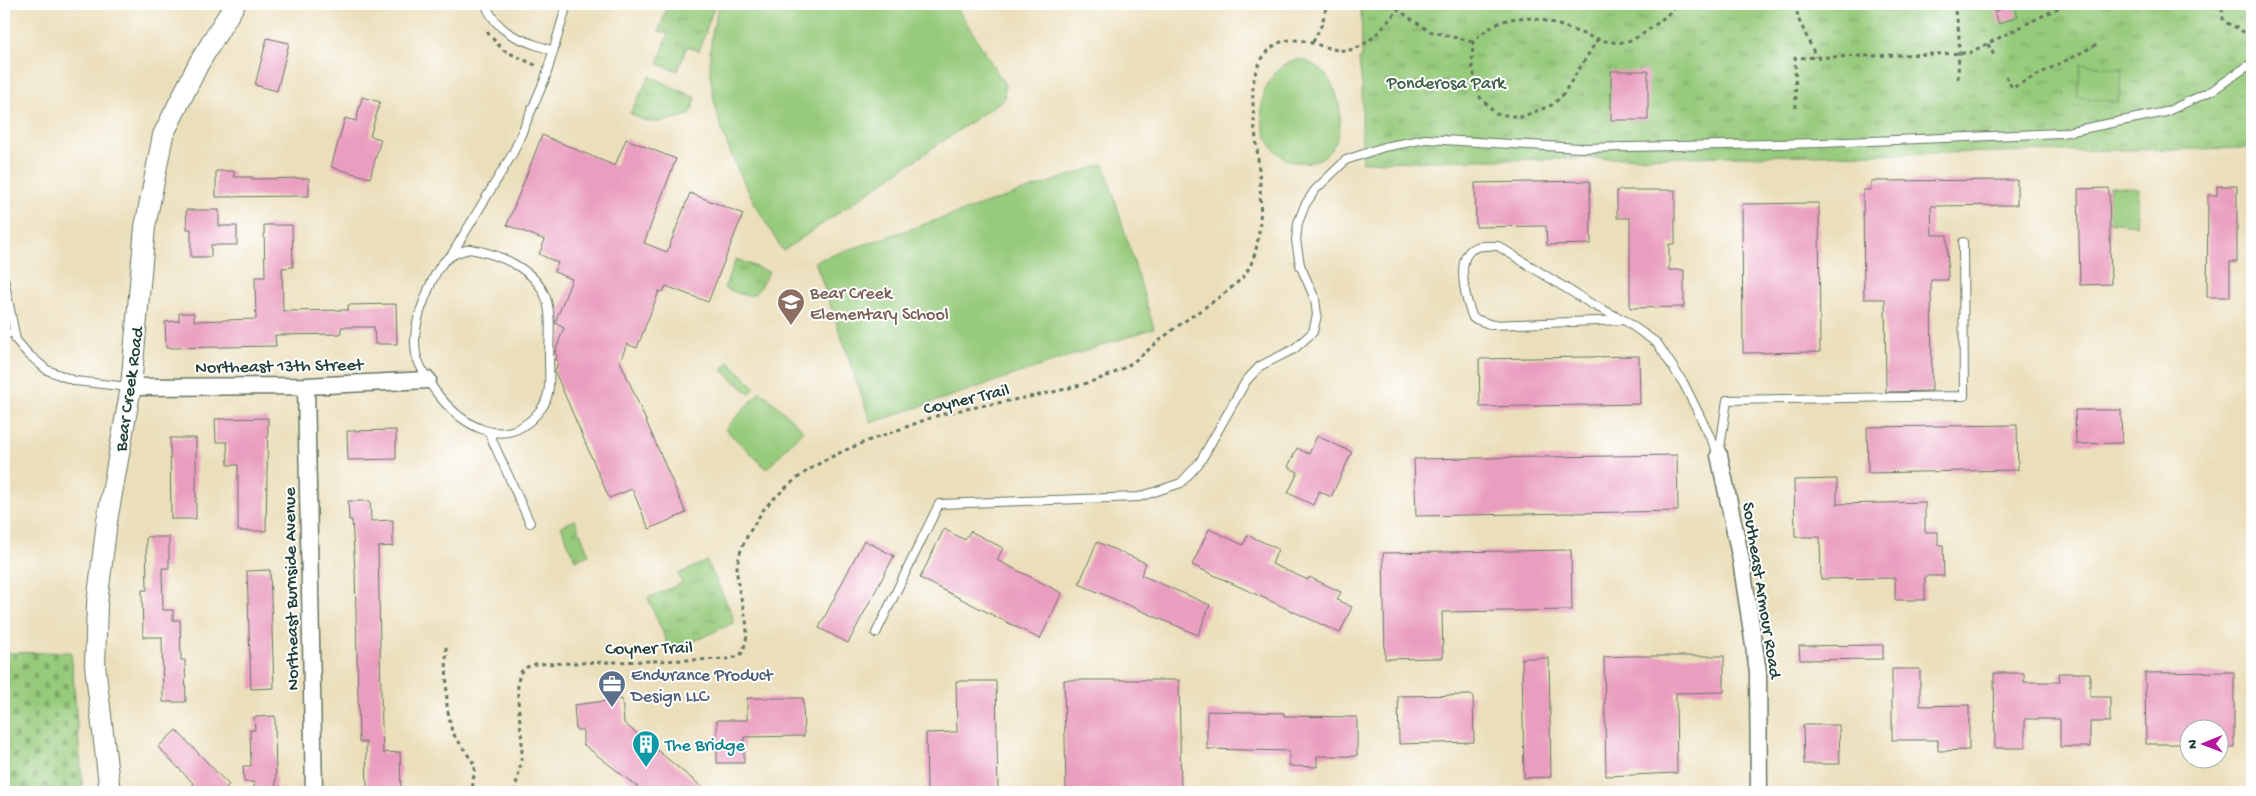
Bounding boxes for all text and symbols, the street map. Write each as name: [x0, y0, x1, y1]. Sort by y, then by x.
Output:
park label: Ponderosa Park: [1386, 74, 1507, 95]
place label: Bear Creek Elementary School: [809, 284, 949, 326]
school or university icon: Bear Creek Elementary School: [776, 287, 806, 326]
street label: Bear Creek Road: [111, 324, 150, 454]
street label: Northeast 13th Street: [195, 356, 365, 379]
street label: Coyner Trail: [922, 380, 1012, 421]
street label: Northeast Burnside Avenue: [280, 486, 305, 691]
street label: Southeast Armour Road: [1736, 501, 1785, 681]
street label: Coyner Trail: [605, 638, 693, 661]
place label: Endurance Product Design LLC: [630, 666, 774, 708]
office icon: Endurance Product Design LLC: [597, 669, 627, 708]
north arrow: [2178, 718, 2228, 768]
building icon: The Bridge: [631, 729, 661, 768]
place label: The Bridge: [664, 736, 745, 757]
text: N: [2185, 739, 2202, 749]

